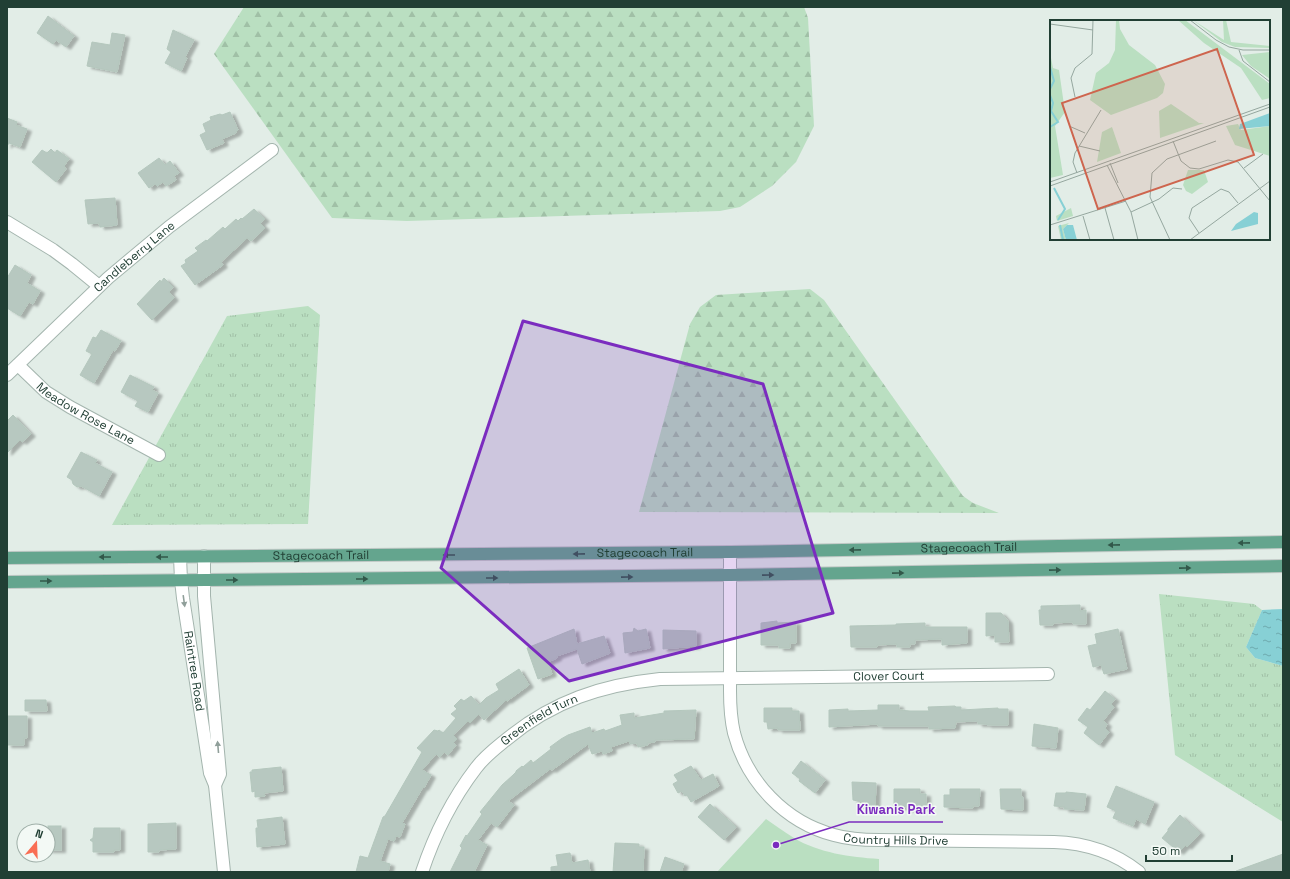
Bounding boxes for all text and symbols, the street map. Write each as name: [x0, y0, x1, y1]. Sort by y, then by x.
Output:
inset map: [1050, 20, 1270, 240]
street label: Candleberry Lane: [90, 217, 178, 296]
street label: Meadow Rose Lane: [33, 379, 138, 448]
street label: Stagecoach Trail: [921, 539, 1017, 557]
one-way arrow: [1237, 540, 1250, 546]
one-way arrow: [1108, 542, 1120, 549]
street label: Stagecoach Trail: [597, 544, 693, 561]
street label: Stagecoach Trail: [273, 547, 369, 564]
one-way arrow: [848, 547, 861, 553]
one-way arrow: [572, 551, 585, 557]
one-way arrow: [442, 552, 455, 558]
one-way arrow: [98, 554, 111, 560]
one-way arrow: [155, 554, 168, 560]
one-way arrow: [1179, 565, 1192, 571]
one-way arrow: [1049, 567, 1062, 573]
one-way arrow: [892, 570, 905, 576]
one-way arrow: [762, 572, 775, 578]
one-way arrow: [621, 574, 634, 580]
one-way arrow: [486, 575, 499, 581]
one-way arrow: [356, 576, 369, 582]
one-way arrow: [226, 577, 239, 583]
one-way arrow: [40, 578, 53, 584]
one-way arrow: [181, 595, 187, 607]
street label: Raintree Road: [180, 630, 208, 712]
street label: Clover Court: [853, 668, 925, 685]
street label: Greenfield Turn: [497, 690, 580, 749]
one-way arrow: [215, 741, 221, 753]
callout: Kiwanis Park: [849, 797, 943, 822]
text: Kiwanis Park: [857, 801, 936, 818]
north arrow: [16, 823, 56, 863]
text: N: [33, 826, 45, 841]
street label: Country Hills Drive: [842, 829, 949, 849]
scale bar: [1146, 837, 1232, 863]
text: 50 m: [1152, 843, 1180, 859]

